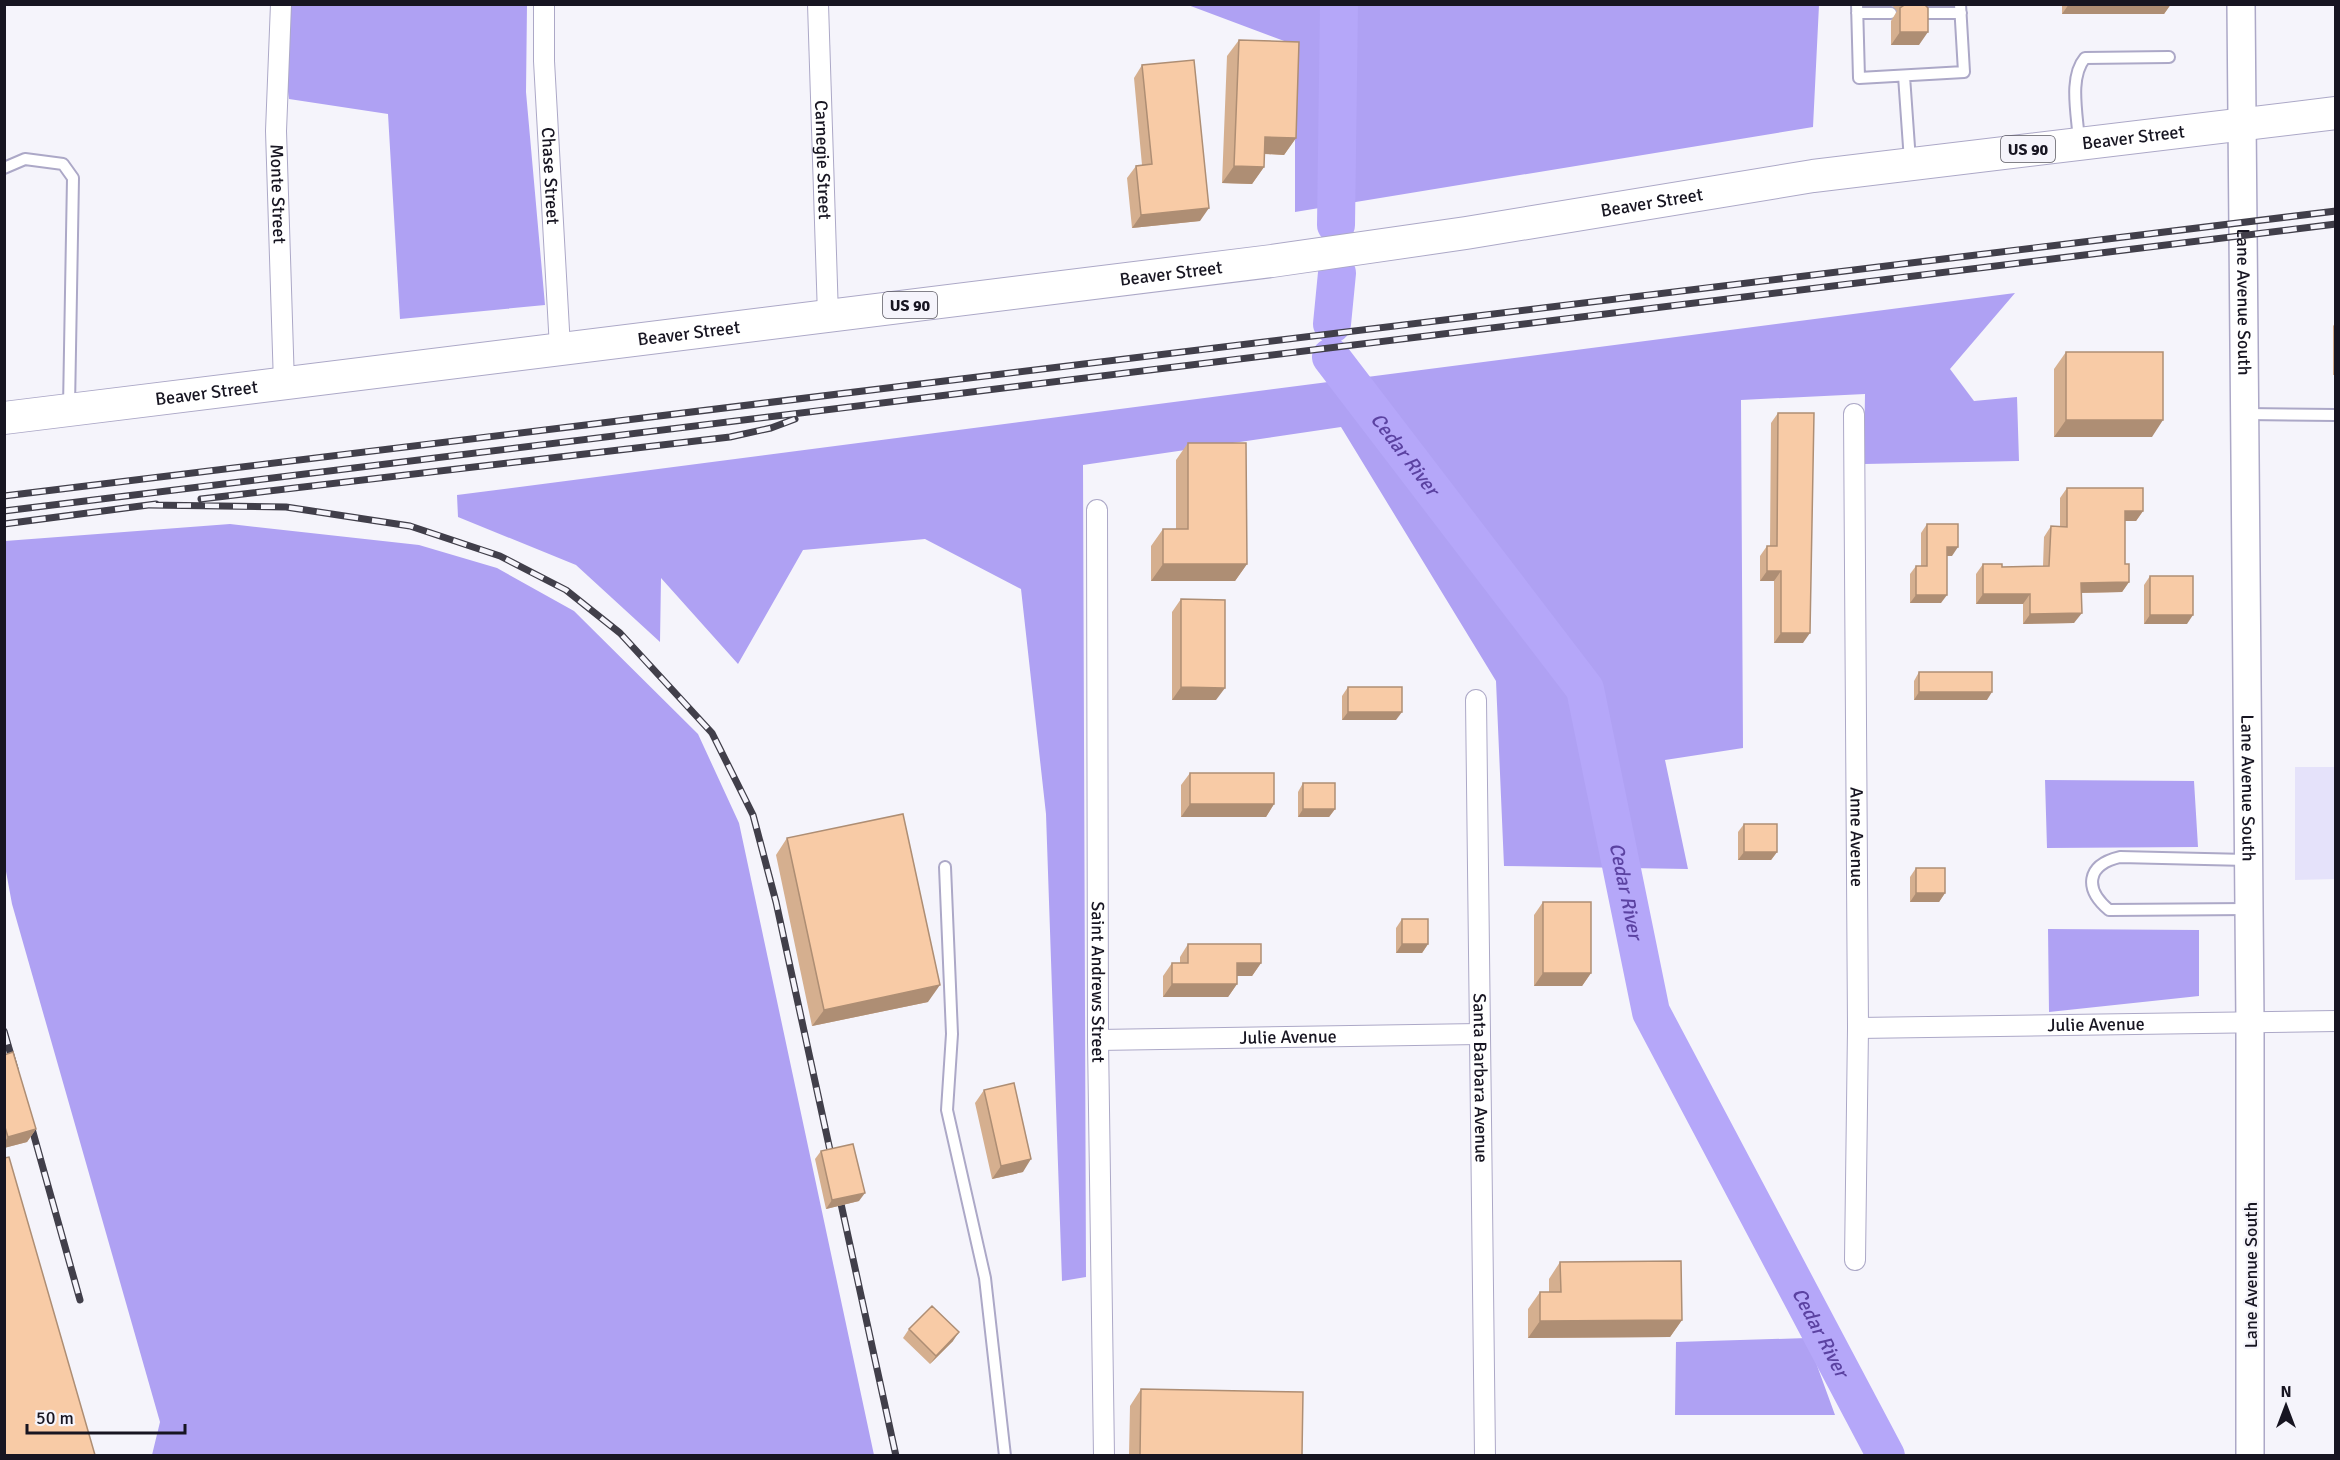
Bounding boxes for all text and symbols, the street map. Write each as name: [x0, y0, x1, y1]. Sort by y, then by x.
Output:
street label: Carnegie Street: [810, 100, 836, 220]
street label: Beaver Street: [2081, 120, 2186, 155]
street label: Chase Street: [537, 126, 564, 225]
road number: US 90: [2001, 136, 2055, 162]
street label: Monte Street: [265, 144, 291, 244]
street label: Beaver Street: [1599, 183, 1705, 222]
street label: Lane Avenue South: [2232, 228, 2255, 376]
street label: Beaver Street: [1118, 256, 1224, 291]
road number: US 90: [883, 292, 937, 318]
street label: Beaver Street: [636, 316, 741, 350]
street label: Beaver Street: [154, 376, 259, 410]
water label: Cedar River: [1365, 408, 1446, 503]
street label: Lane Avenue South: [2236, 714, 2260, 861]
street label: Anne Avenue: [1845, 787, 1868, 887]
water label: Cedar River: [1604, 840, 1648, 944]
street label: Saint Andrews Street: [1087, 901, 1109, 1063]
street label: Santa Barbara Avenue: [1468, 993, 1493, 1163]
street label: Julie Avenue: [2047, 1013, 2145, 1036]
street label: Julie Avenue: [1239, 1025, 1337, 1049]
street label: Lane Avenue South: [2240, 1202, 2262, 1348]
water label: Cedar River: [1786, 1283, 1855, 1384]
north arrow: [2256, 1376, 2316, 1436]
text: N: [2280, 1382, 2292, 1402]
scale bar: [27, 1397, 184, 1435]
text: 50 m: [36, 1407, 74, 1429]

